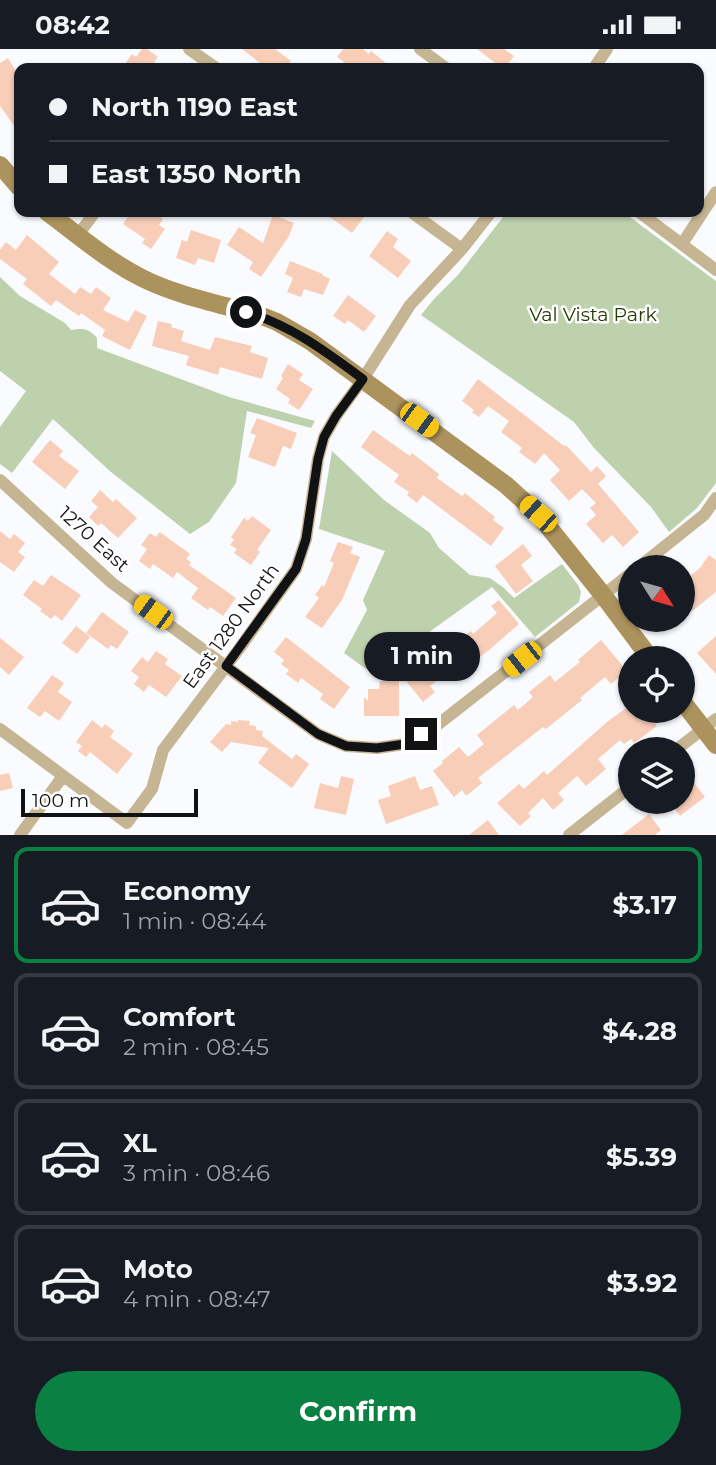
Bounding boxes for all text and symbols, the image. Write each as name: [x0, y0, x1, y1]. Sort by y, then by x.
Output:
text: 08:42: [35, 9, 110, 41]
text: North 1190 East: [91, 91, 298, 123]
text: East 1350 North: [91, 158, 302, 190]
route start: [230, 296, 262, 328]
park label: Val Vista Park: [529, 303, 658, 326]
car: [396, 399, 443, 441]
car: [516, 492, 561, 536]
street label: 1270 East: [54, 501, 134, 577]
north arrow: [618, 555, 695, 632]
map controls: [618, 555, 695, 814]
street label: East 1280 North: [178, 559, 284, 693]
car: [130, 591, 177, 633]
callout: 1 min: [363, 633, 479, 681]
car: [499, 638, 546, 680]
text: 1 min: [391, 642, 453, 670]
button: locate: [618, 646, 695, 723]
route end: [405, 718, 437, 750]
button: layers: [618, 737, 695, 814]
scale bar: [21, 786, 198, 818]
text: 100 m: [32, 789, 89, 812]
icon: car: [39, 874, 102, 937]
text: Economy: [123, 875, 250, 907]
text: $3.17: [612, 889, 677, 921]
text: 1 min · 08:44: [123, 907, 267, 935]
icon: car: [39, 1000, 102, 1063]
text: Comfort: [123, 1001, 235, 1033]
text: $4.28: [602, 1015, 677, 1047]
text: 2 min · 08:45: [123, 1033, 269, 1061]
icon: car: [39, 1126, 102, 1189]
text: XL: [123, 1127, 157, 1159]
text: $5.39: [606, 1141, 677, 1173]
text: 3 min · 08:46: [123, 1159, 270, 1187]
icon: car: [39, 1252, 102, 1315]
text: Moto: [123, 1253, 193, 1285]
text: $3.92: [607, 1267, 677, 1299]
text: 4 min · 08:47: [123, 1285, 271, 1313]
button: Confirm: [35, 1371, 681, 1451]

